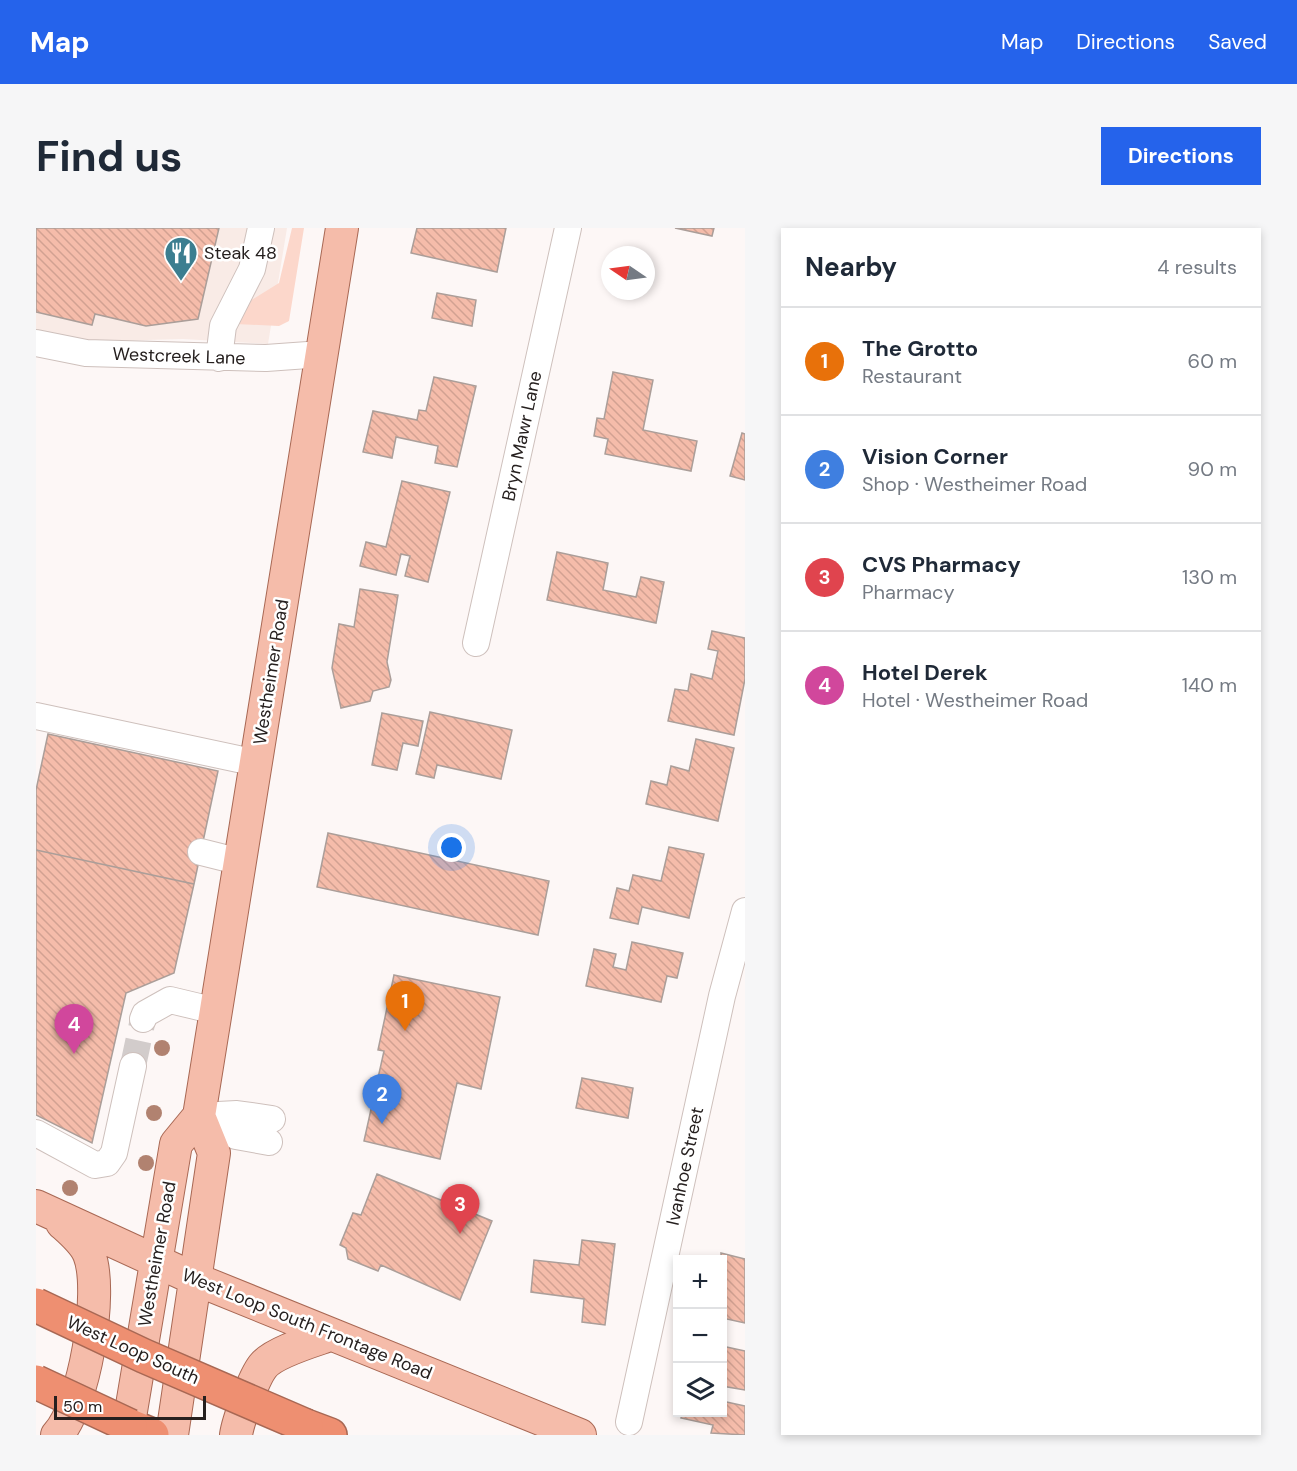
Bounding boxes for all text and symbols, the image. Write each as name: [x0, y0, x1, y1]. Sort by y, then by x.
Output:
text: Map: [30, 24, 90, 61]
text: Map: [1001, 28, 1043, 56]
text: Directions: [1076, 28, 1175, 56]
text: Saved: [1208, 28, 1267, 56]
button: Directions: [1101, 127, 1261, 185]
text: Find us: [36, 129, 182, 184]
restaurant icon: Steak 48: [163, 235, 199, 282]
place label: Steak 48: [204, 241, 277, 265]
north arrow: [601, 246, 655, 300]
text: Nearby: [805, 250, 897, 284]
text: 4 results: [1157, 254, 1237, 280]
text: The Grotto: [862, 334, 978, 363]
street label: Westcreek Lane: [112, 342, 246, 370]
text: 1: [821, 348, 828, 374]
text: 60 m: [1188, 348, 1237, 374]
text: Restaurant: [862, 363, 962, 389]
street label: Bryn Mawr Lane: [496, 369, 548, 503]
text: Vision Corner: [862, 442, 1008, 471]
text: 2: [819, 456, 830, 482]
text: 90 m: [1188, 456, 1237, 482]
text: Shop · Westheimer Road: [862, 471, 1087, 497]
text: CVS Pharmacy: [862, 550, 1021, 579]
text: 3: [818, 564, 831, 590]
text: 130 m: [1182, 564, 1237, 590]
text: Pharmacy: [862, 579, 955, 605]
street label: Westheimer Road: [248, 598, 294, 746]
text: Hotel Derek: [862, 658, 988, 687]
text: 4: [818, 672, 831, 698]
text: 140 m: [1182, 672, 1237, 698]
text: Hotel · Westheimer Road: [862, 687, 1088, 713]
your location: [437, 833, 466, 862]
pin: 1: [386, 982, 424, 1031]
pin: 4: [54, 1004, 93, 1054]
pin: 2: [362, 1074, 402, 1124]
street label: Ivanhoe Street: [661, 1105, 709, 1227]
street label: Westheimer Road: [132, 1180, 182, 1328]
pin: 3: [440, 1184, 480, 1234]
map controls: [673, 1255, 727, 1417]
button: +: [673, 1255, 727, 1309]
street label: West Loop South Frontage Road: [178, 1263, 436, 1385]
button: −: [673, 1309, 727, 1363]
street label: West Loop South: [63, 1310, 203, 1390]
button: layers: [673, 1363, 727, 1417]
scale bar: [54, 1393, 206, 1420]
text: 50 m: [63, 1396, 102, 1417]

